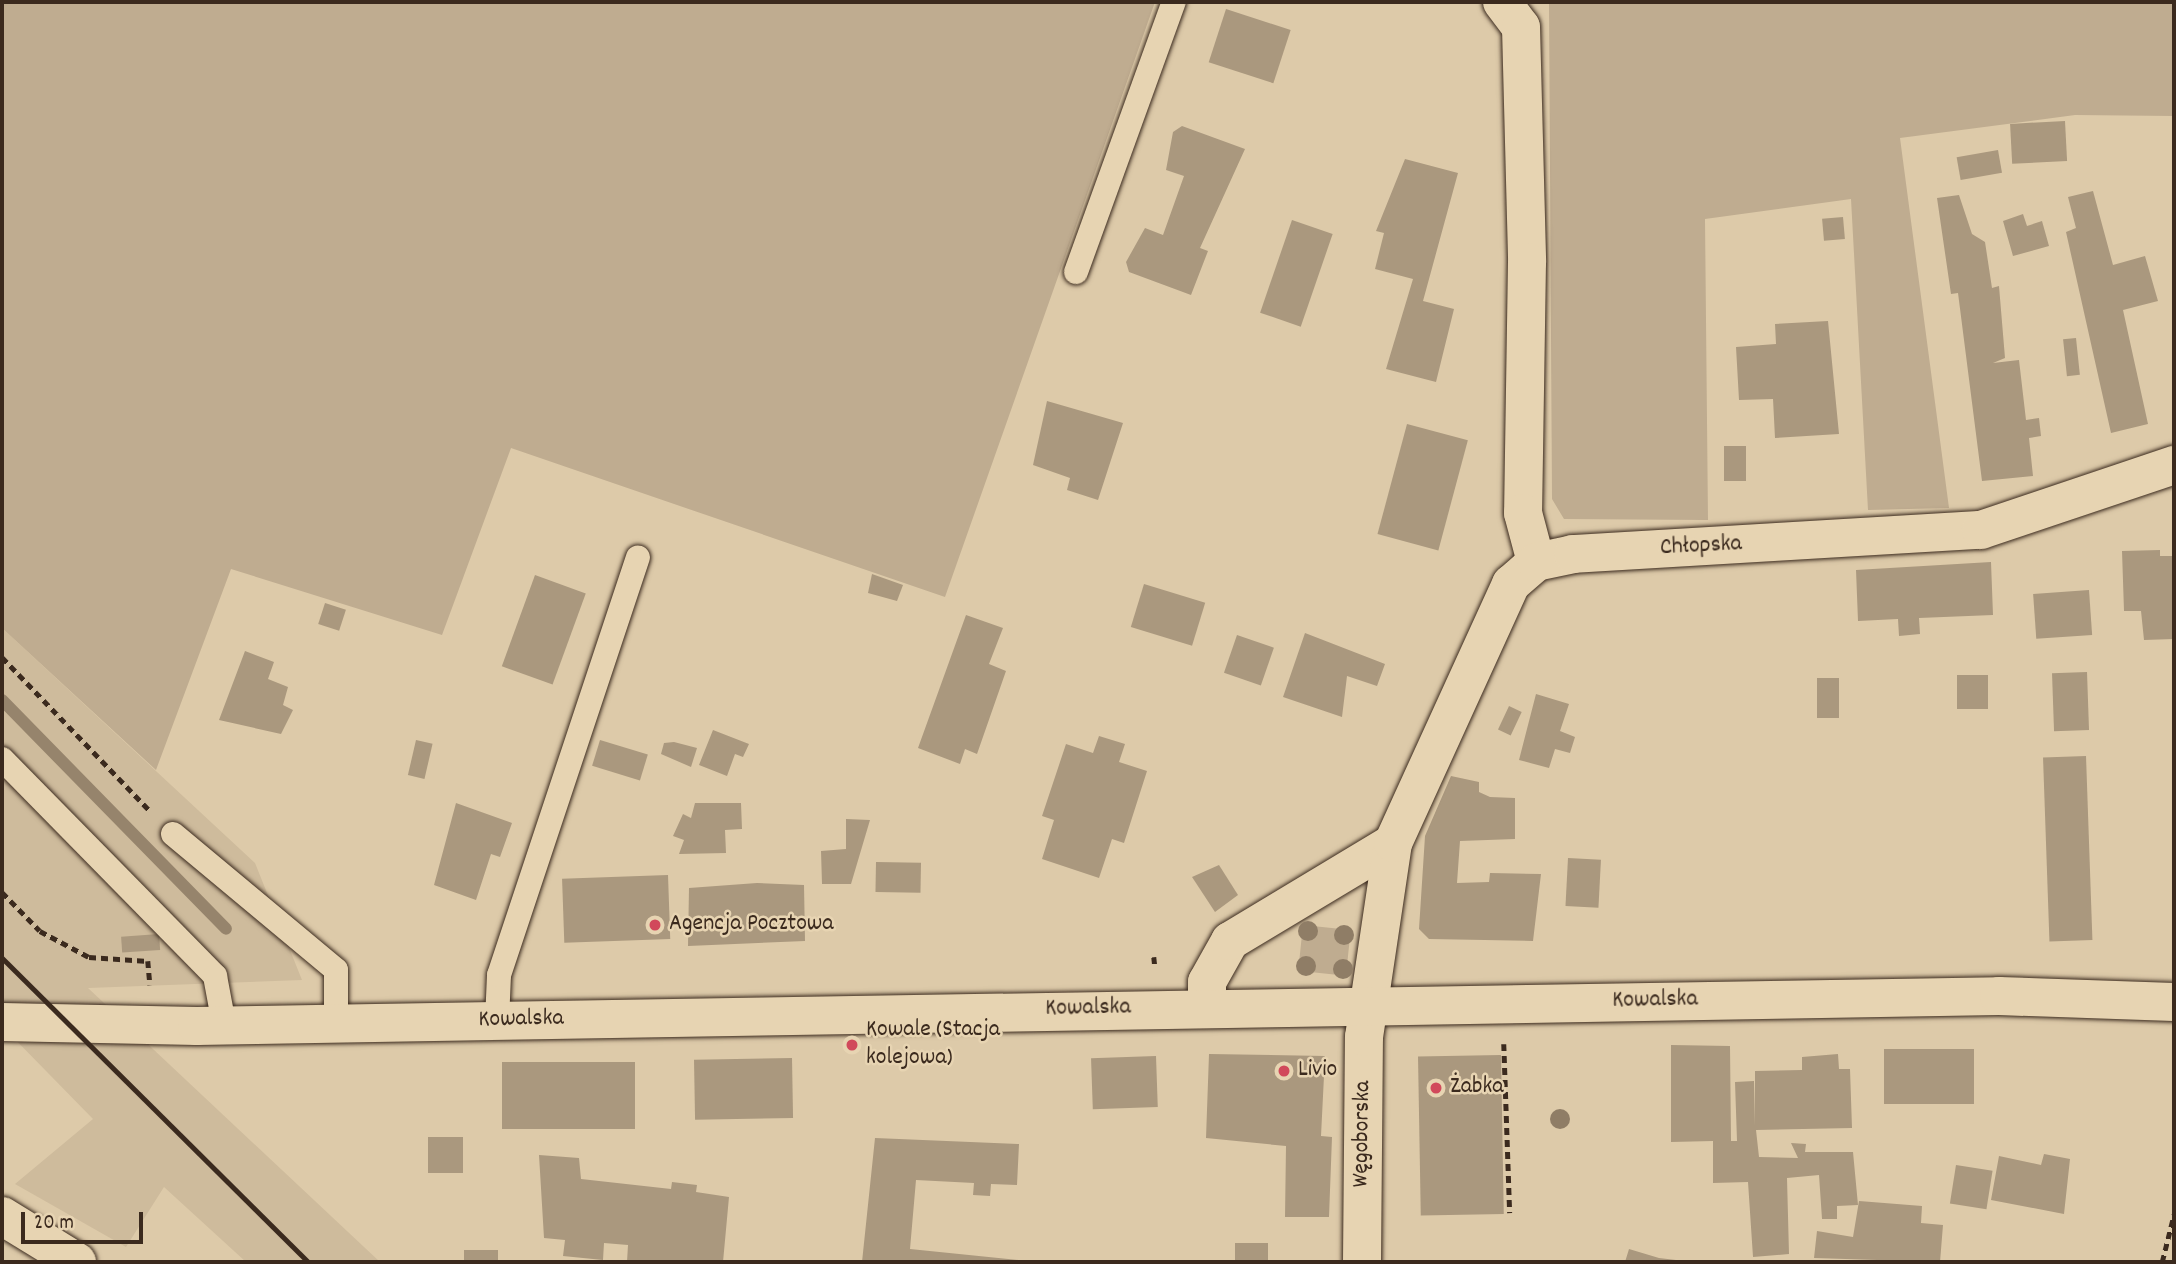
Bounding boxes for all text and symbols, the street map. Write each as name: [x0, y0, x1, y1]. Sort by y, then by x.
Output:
street label: Chłopska: [1659, 530, 1743, 564]
place label: Agencja Pocztowa: [669, 911, 834, 939]
marker: Agencja Pocztowa: [647, 917, 663, 933]
street label: Kowalska: [1612, 986, 1698, 1016]
street label: Kowalska: [1045, 994, 1131, 1024]
street label: Kowalska: [478, 1005, 564, 1035]
place label: Kowale (Stacja kolejowa): [866, 1017, 1000, 1073]
marker: Kowale (Stacja kolejowa): [844, 1037, 860, 1053]
place label: Livio: [1298, 1057, 1337, 1085]
marker: Livio: [1276, 1063, 1292, 1079]
place label: Żabka: [1450, 1074, 1503, 1102]
street label: Węgoborska: [1348, 1080, 1378, 1188]
marker: Żabka: [1428, 1080, 1444, 1096]
scale bar: [24, 1198, 147, 1242]
text: 20 m: [34, 1209, 74, 1239]

